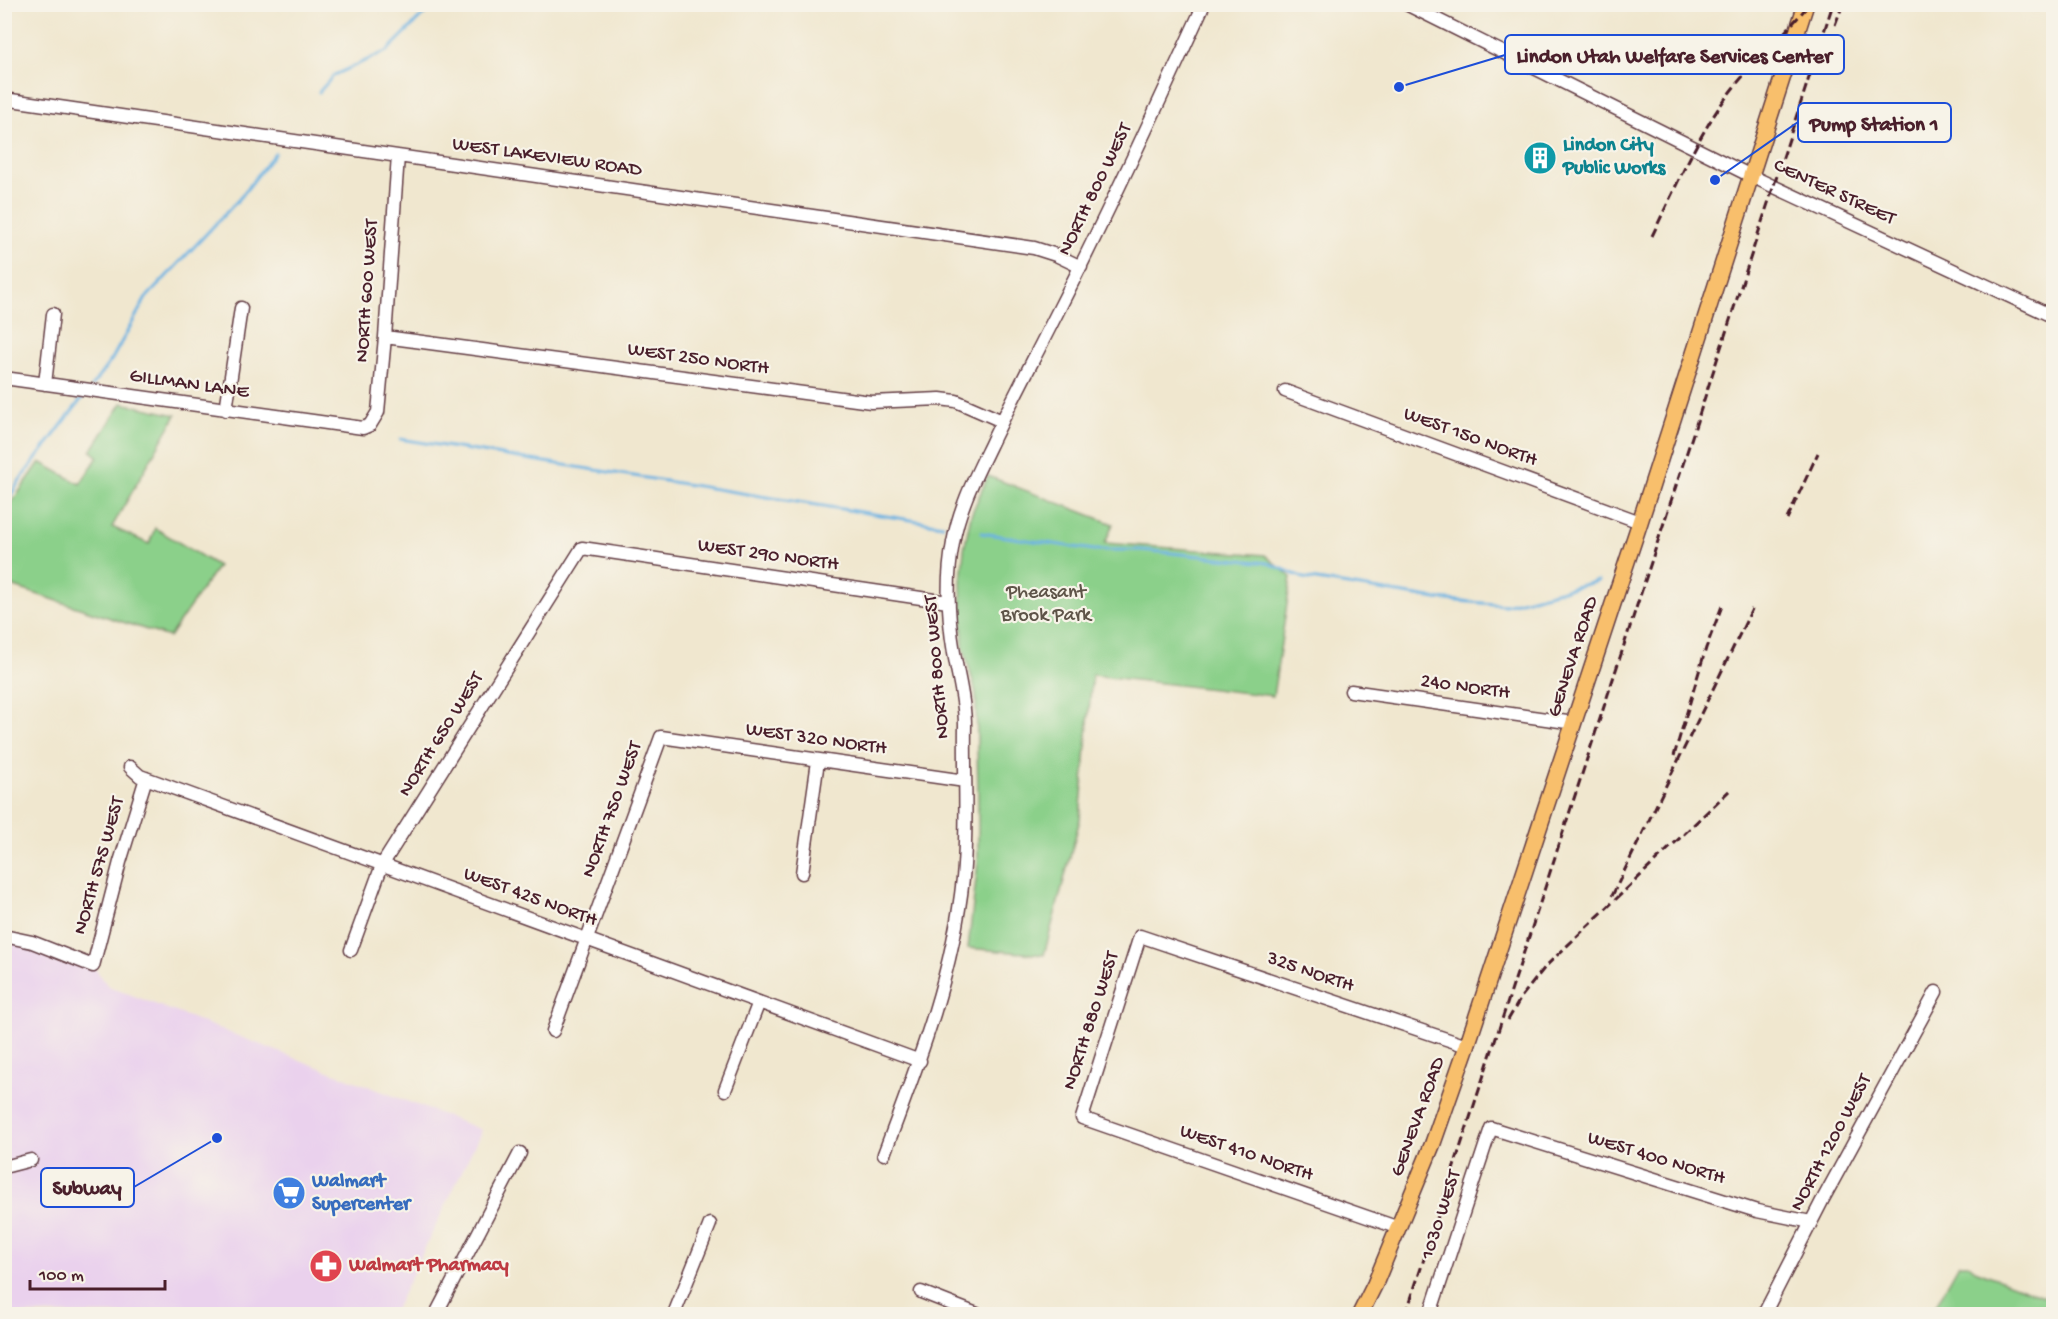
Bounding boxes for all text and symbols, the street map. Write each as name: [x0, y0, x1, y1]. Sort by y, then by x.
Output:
callout: Lindon Utah Welfare Services Center: [1505, 35, 1844, 74]
text: Lindon Utah Welfare Services Center: [1516, 46, 1834, 71]
callout: Pump Station 1: [1798, 103, 1951, 142]
text: Pump Station 1: [1808, 114, 1939, 139]
street label: NORTH 800 WEST: [1054, 119, 1139, 260]
street label: WEST LAKEVIEW ROAD: [451, 133, 644, 183]
place label: Lindon City Public Works: [1562, 135, 1667, 181]
building icon: Lindon City Public Works: [1522, 140, 1558, 176]
street label: CENTER STREET: [1769, 155, 1900, 232]
street label: NORTH 600 WEST: [352, 217, 385, 363]
street label: WEST 250 NORTH: [626, 339, 771, 381]
street label: GILLMAN LANE: [128, 365, 252, 405]
street label: WEST 150 NORTH: [1400, 403, 1541, 473]
street label: WEST 290 NORTH: [696, 535, 840, 577]
park label: Pheasant Brook Park: [1000, 582, 1093, 628]
street label: NORTH 800 WEST: [920, 593, 956, 740]
street label: GENEVA ROAD: [1544, 593, 1605, 720]
street label: NORTH 650 WEST: [394, 667, 490, 802]
street label: 240 NORTH: [1419, 670, 1512, 706]
street label: WEST 320 NORTH: [744, 719, 889, 761]
street label: NORTH 750 WEST: [578, 738, 649, 881]
street label: NORTH 575 WEST: [69, 793, 131, 937]
street label: WEST 425 NORTH: [460, 863, 600, 933]
street label: 325 NORTH: [1263, 947, 1357, 999]
street label: NORTH 880 WEST: [1059, 948, 1126, 1093]
street label: GENEVA ROAD: [1387, 1053, 1452, 1180]
street label: NORTH 1200 WEST: [1786, 1070, 1878, 1215]
street label: WEST 410 NORTH: [1176, 1120, 1316, 1188]
street label: WEST 400 NORTH: [1584, 1127, 1728, 1191]
street label: 1030 WEST: [1416, 1166, 1468, 1263]
callout: Subway: [41, 1168, 134, 1207]
place label: Walmart Supercenter: [311, 1171, 412, 1217]
supermarket icon: Walmart Supercenter: [271, 1175, 307, 1211]
text: Subway: [53, 1178, 122, 1203]
pharmacy icon: Walmart Pharmacy: [308, 1248, 344, 1284]
scale bar: [30, 1253, 165, 1291]
place label: Walmart Pharmacy: [348, 1255, 509, 1278]
text: 100 m: [38, 1266, 84, 1287]

